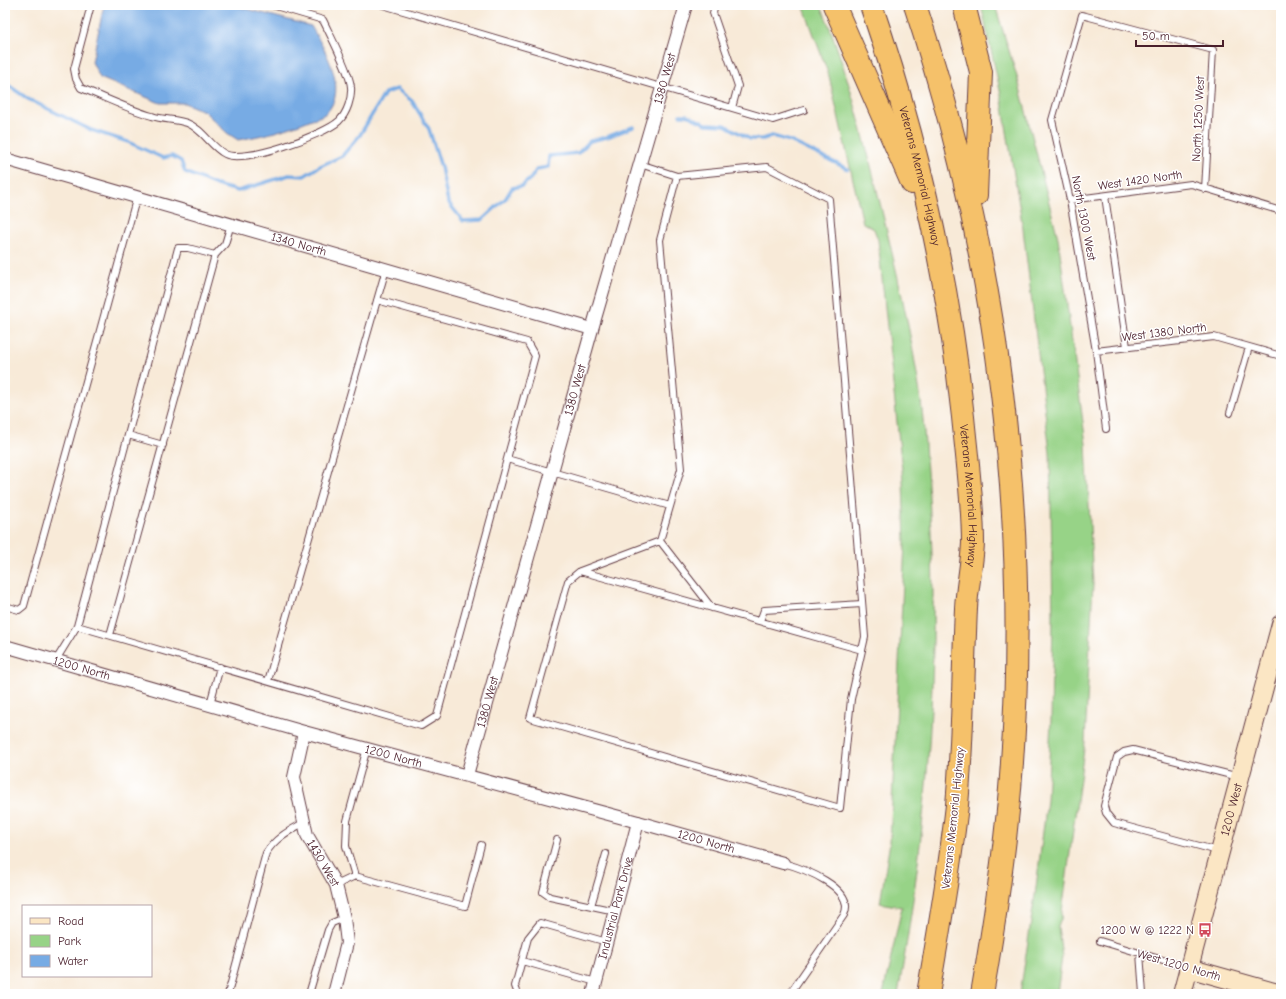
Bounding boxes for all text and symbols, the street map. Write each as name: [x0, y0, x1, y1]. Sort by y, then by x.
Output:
scale bar: [1136, 22, 1223, 48]
text: 50 m: [1142, 29, 1170, 43]
street label: 1380 West: [651, 51, 679, 106]
street label: North 1250 West: [1189, 75, 1207, 162]
street label: Veterans Memorial Highway: [896, 105, 943, 247]
street label: West 1420 North: [1097, 167, 1183, 193]
street label: North 1300 West: [1069, 174, 1099, 262]
street label: 1340 North: [270, 229, 328, 259]
street label: West 1380 North: [1121, 320, 1207, 344]
street label: 1380 West: [561, 362, 589, 417]
street label: Veterans Memorial Highway: [957, 424, 980, 568]
street label: 1200 North: [52, 653, 112, 683]
street label: 1380 West: [474, 674, 501, 729]
street label: 1200 North: [364, 742, 424, 771]
street label: Veterans Memorial Highway: [939, 746, 967, 890]
street label: 1200 West: [1218, 781, 1245, 837]
street label: 1200 North: [676, 827, 736, 856]
street label: 1430 West: [304, 837, 343, 890]
street label: Industrial Park Drive: [595, 855, 636, 961]
legend: [22, 905, 152, 977]
text: Road: [58, 914, 84, 928]
bus stop icon: 1200 W @ 1222 N: [1197, 922, 1213, 938]
place label: 1200 W @ 1222 N: [1100, 923, 1194, 937]
text: Park: [58, 934, 81, 948]
street label: West 1200 North: [1135, 946, 1223, 984]
text: Water: [58, 954, 88, 968]

